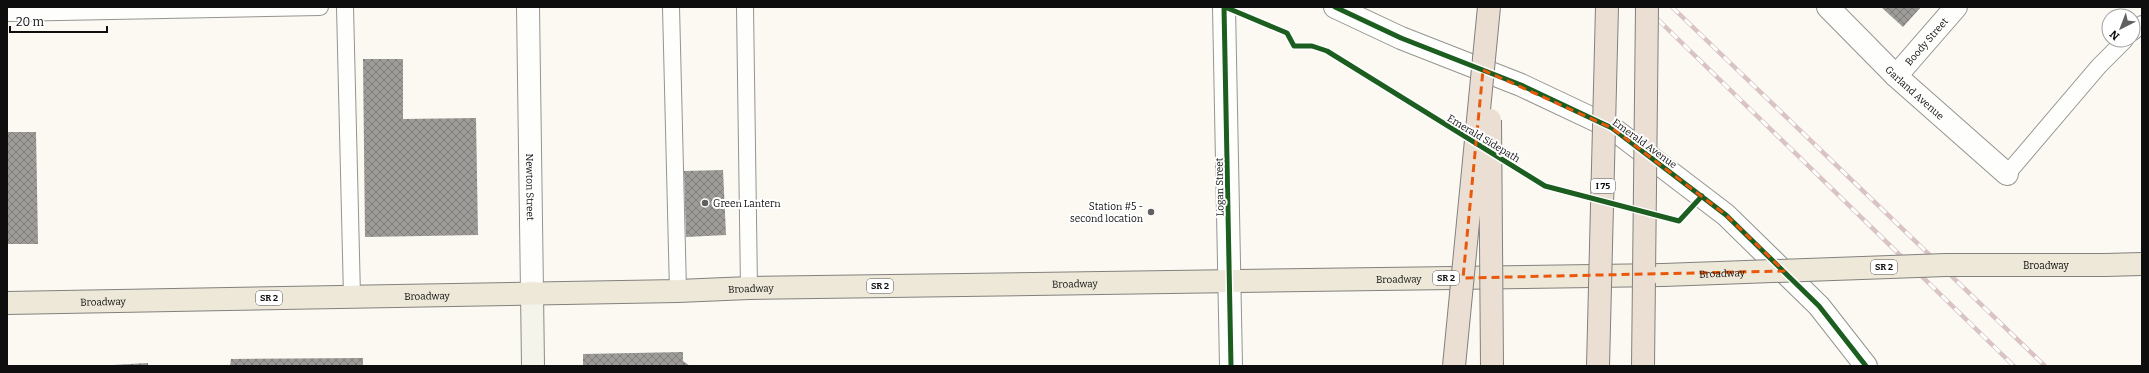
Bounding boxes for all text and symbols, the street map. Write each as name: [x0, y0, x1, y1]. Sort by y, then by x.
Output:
scale bar: [10, 8, 107, 34]
north arrow: [2101, 8, 2141, 48]
text: 20 m: [16, 15, 45, 29]
street label: Boody Street: [1903, 15, 1951, 68]
text: N: [2107, 27, 2122, 43]
street label: Garland Avenue: [1882, 64, 1946, 123]
street label: Emerald Sidepath: [1445, 112, 1523, 166]
street label: Emerald Avenue: [1610, 116, 1679, 171]
street label: Newton Street: [523, 153, 536, 221]
street label: Logan Street: [1213, 157, 1227, 216]
road number: I 75: [1591, 179, 1615, 193]
marker: Green Lantern: [700, 198, 710, 208]
place label: Green Lantern: [713, 198, 781, 210]
place label: Station #5 - second location: [1070, 201, 1144, 225]
marker: Station #5 - second location: [1146, 207, 1156, 217]
road number: SR 2: [1871, 260, 1897, 274]
street label: Broadway: [2023, 260, 2069, 272]
street label: Broadway: [1699, 267, 1746, 281]
road number: SR 2: [1433, 271, 1459, 285]
street label: Broadway: [1376, 273, 1422, 286]
street label: Broadway: [1052, 278, 1098, 291]
road number: SR 2: [867, 279, 893, 293]
street label: Broadway: [728, 283, 774, 296]
street label: Broadway: [404, 290, 451, 303]
road number: SR 2: [256, 291, 282, 305]
street label: Broadway: [80, 296, 127, 309]

